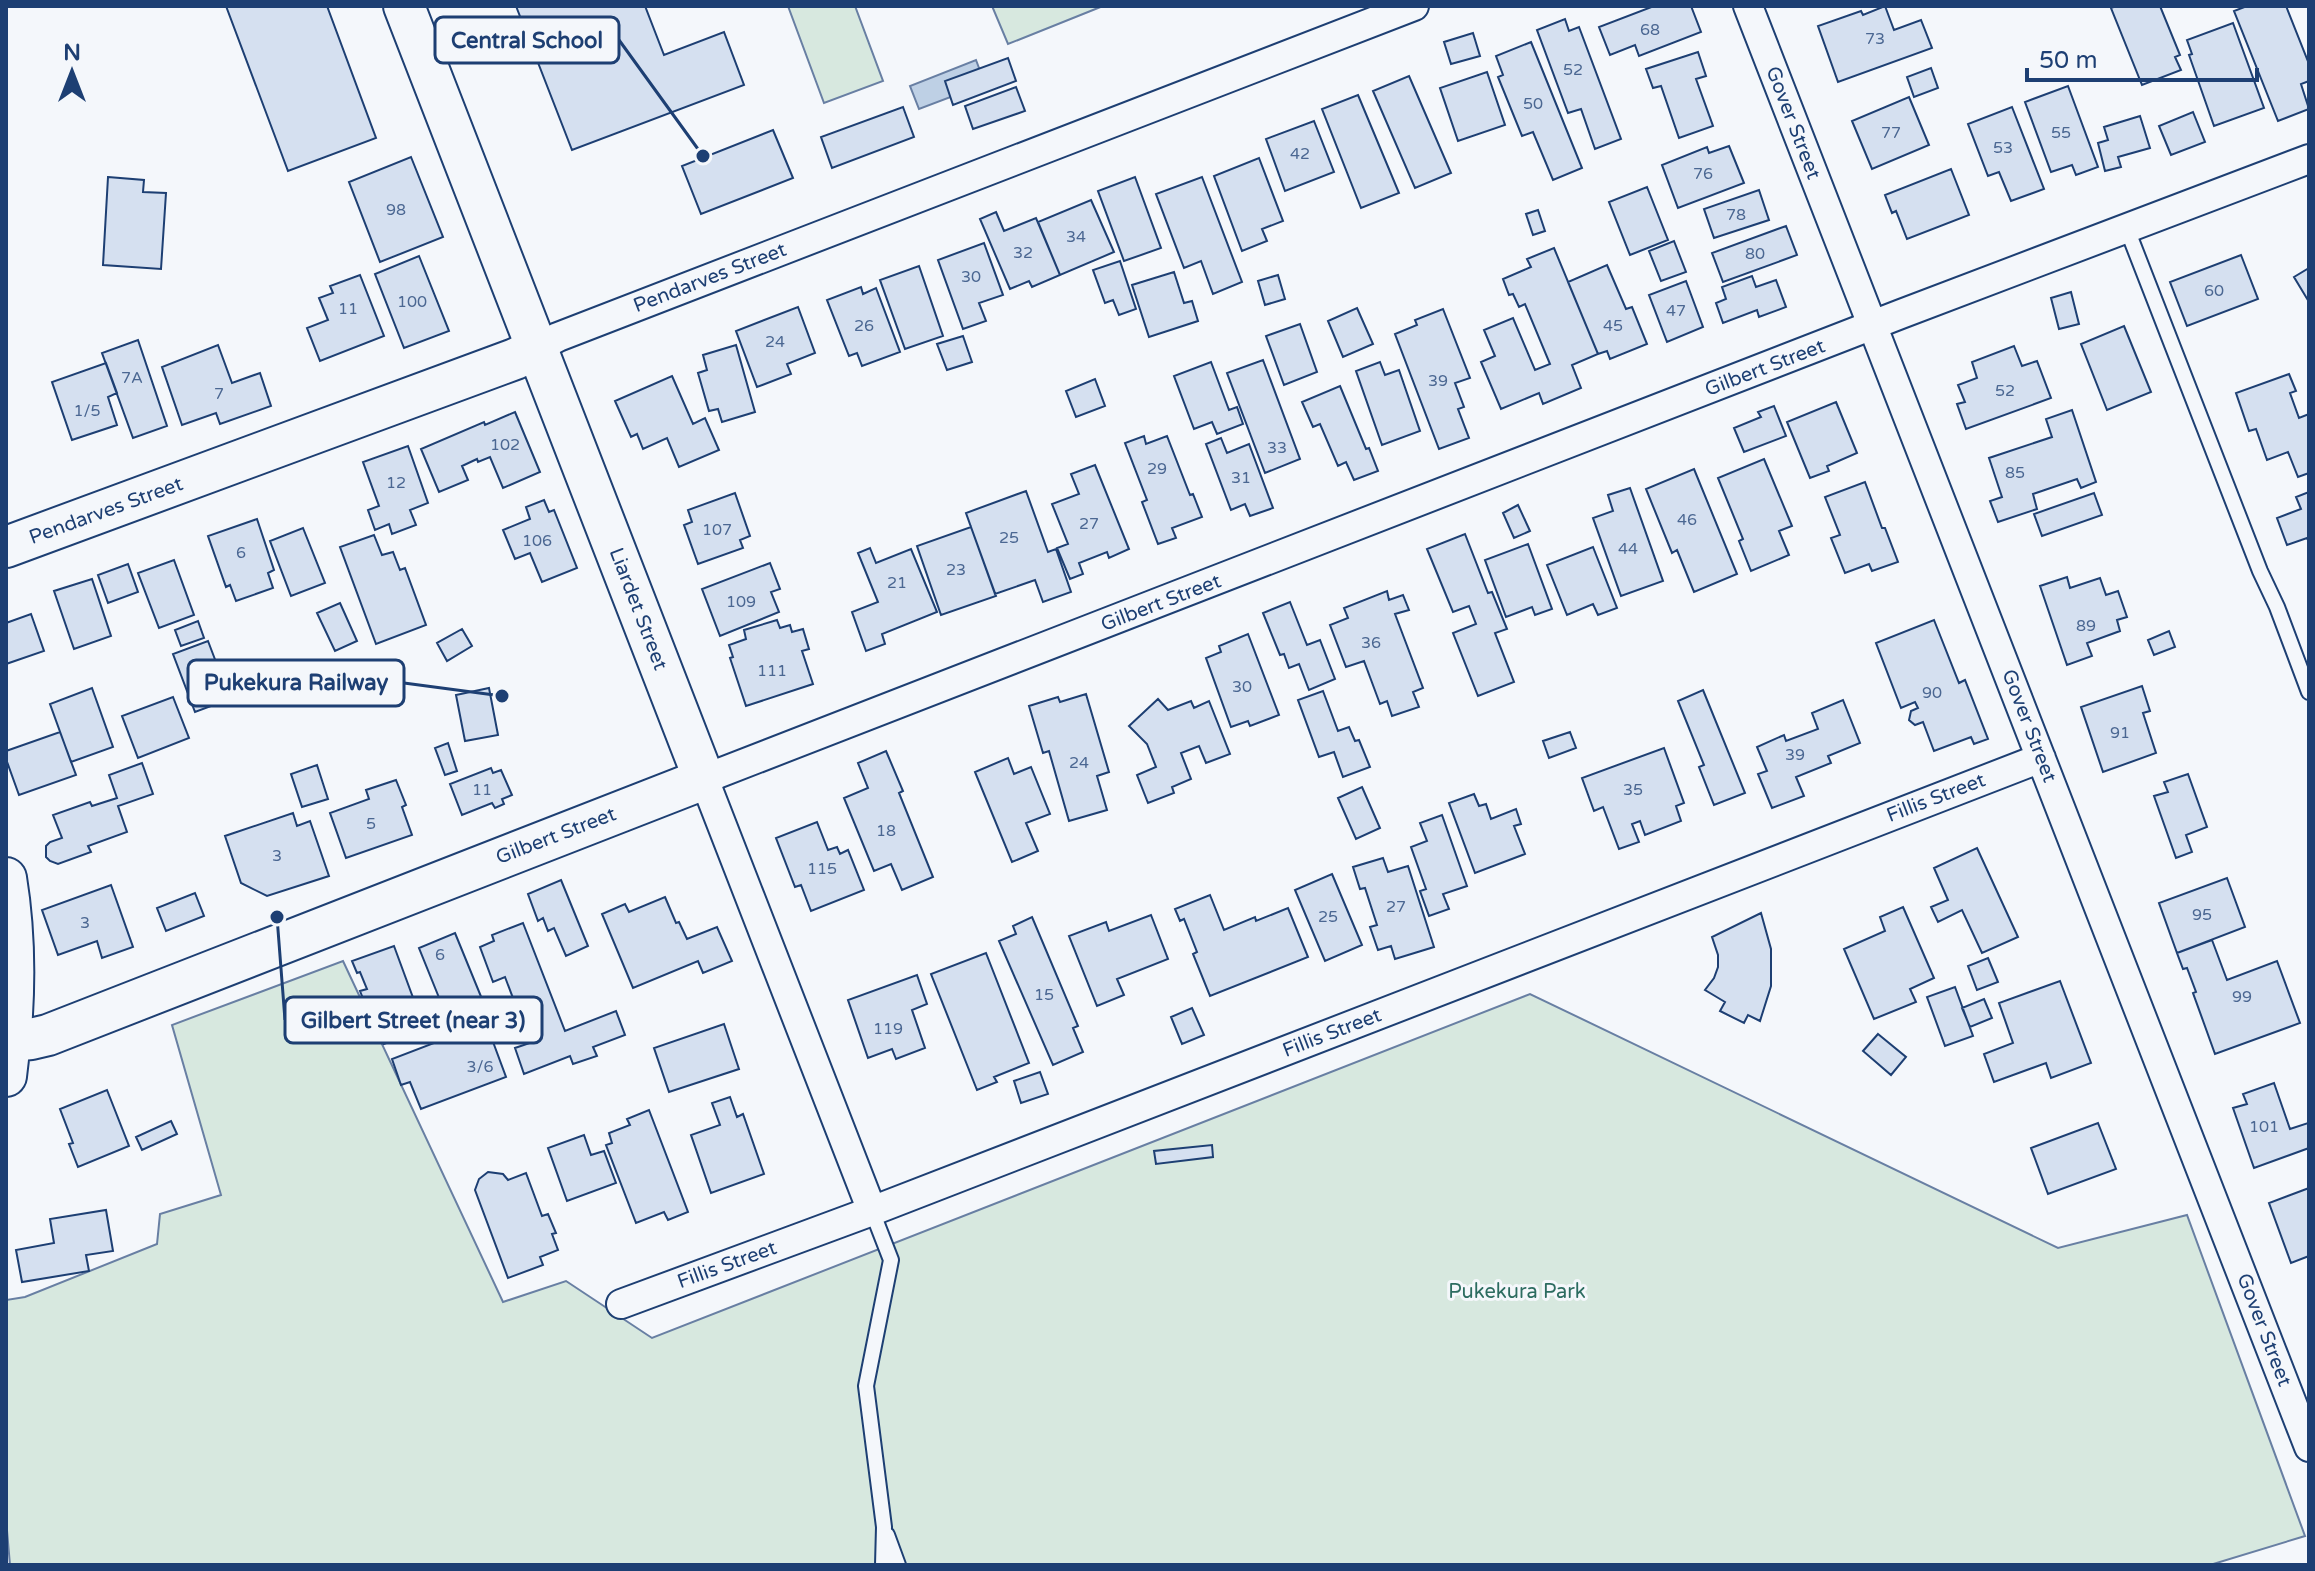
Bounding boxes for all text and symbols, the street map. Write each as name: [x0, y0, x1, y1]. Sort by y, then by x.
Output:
callout: Central School: [435, 17, 619, 63]
house number: 68: [1640, 20, 1660, 40]
text: Central School: [451, 28, 603, 54]
house number: 73: [1865, 29, 1885, 49]
north arrow: [32, 32, 112, 112]
scale bar: [2027, 32, 2257, 82]
text: N: [63, 40, 81, 66]
text: 50 m: [2039, 46, 2097, 75]
house number: 52: [1563, 60, 1583, 80]
street label: Gover Street: [1760, 63, 1826, 183]
house number: 50: [1523, 94, 1543, 114]
house number: 77: [1881, 123, 1901, 143]
house number: 55: [2051, 123, 2071, 143]
house number: 53: [1993, 138, 2013, 158]
house number: 42: [1290, 144, 1310, 164]
house number: 76: [1693, 164, 1713, 184]
house number: 98: [386, 200, 406, 220]
house number: 78: [1726, 205, 1746, 225]
house number: 34: [1066, 227, 1086, 247]
street label: Pendarves Street: [630, 238, 790, 318]
house number: 32: [1013, 243, 1033, 263]
house number: 80: [1745, 244, 1765, 264]
house number: 30: [961, 267, 981, 287]
house number: 60: [2204, 281, 2224, 301]
house number: 100: [397, 292, 427, 312]
house number: 11: [338, 299, 358, 319]
house number: 47: [1666, 301, 1686, 321]
house number: 26: [854, 316, 874, 336]
house number: 45: [1603, 316, 1623, 336]
house number: 24: [765, 332, 785, 352]
street label: Gilbert Street: [1702, 334, 1829, 402]
house number: 7A: [121, 368, 143, 388]
house number: 39: [1428, 371, 1448, 391]
house number: 52: [1995, 381, 2015, 401]
house number: 7: [214, 384, 224, 404]
house number: 1/5: [73, 401, 101, 421]
house number: 102: [490, 435, 520, 455]
house number: 33: [1267, 438, 1287, 458]
house number: 29: [1147, 459, 1167, 479]
house number: 85: [2005, 463, 2025, 483]
house number: 31: [1231, 468, 1251, 488]
street label: Pendarves Street: [26, 472, 187, 550]
house number: 12: [386, 473, 406, 493]
house number: 46: [1677, 510, 1697, 530]
house number: 27: [1079, 514, 1099, 534]
house number: 107: [702, 520, 732, 540]
house number: 25: [999, 528, 1019, 548]
house number: 106: [522, 531, 552, 551]
house number: 44: [1618, 539, 1638, 559]
house number: 6: [236, 543, 246, 563]
street label: Liardet Street: [604, 544, 672, 674]
house number: 23: [946, 560, 966, 580]
street label: Gilbert Street: [1098, 569, 1225, 637]
house number: 21: [887, 573, 907, 593]
house number: 109: [726, 592, 756, 612]
house number: 89: [2076, 616, 2096, 636]
house number: 36: [1361, 633, 1381, 653]
callout: Pukekura Railway: [188, 660, 404, 706]
house number: 111: [757, 661, 787, 681]
street label: Gover Street: [1996, 666, 2062, 786]
text: Pukekura Railway: [204, 670, 388, 696]
house number: 30: [1232, 677, 1252, 697]
house number: 90: [1922, 683, 1942, 703]
house number: 91: [2110, 723, 2130, 743]
house number: 39: [1785, 745, 1805, 765]
house number: 24: [1069, 753, 1089, 773]
street label: Fillis Street: [1883, 768, 1989, 828]
house number: 11: [472, 780, 492, 800]
house number: 35: [1623, 780, 1643, 800]
street label: Gilbert Street: [493, 802, 620, 870]
house number: 5: [366, 814, 376, 834]
house number: 18: [876, 821, 896, 841]
house number: 3: [272, 846, 282, 866]
house number: 115: [807, 859, 837, 879]
house number: 27: [1386, 897, 1406, 917]
house number: 95: [2192, 905, 2212, 925]
house number: 25: [1318, 907, 1338, 927]
house number: 3: [80, 913, 90, 933]
house number: 6: [435, 945, 445, 965]
house number: 15: [1034, 985, 1054, 1005]
house number: 99: [2232, 987, 2252, 1007]
callout: Gilbert Street (near 3): [285, 997, 542, 1043]
street label: Fillis Street: [1279, 1003, 1385, 1063]
text: Gilbert Street (near 3): [301, 1008, 525, 1034]
house number: 119: [873, 1019, 903, 1039]
house number: 3/6: [466, 1057, 494, 1077]
house number: 101: [2249, 1117, 2279, 1137]
street label: Fillis Street: [674, 1236, 780, 1294]
street label: Gover Street: [2231, 1270, 2297, 1390]
park label: Pukekura Park: [1448, 1280, 1586, 1304]

